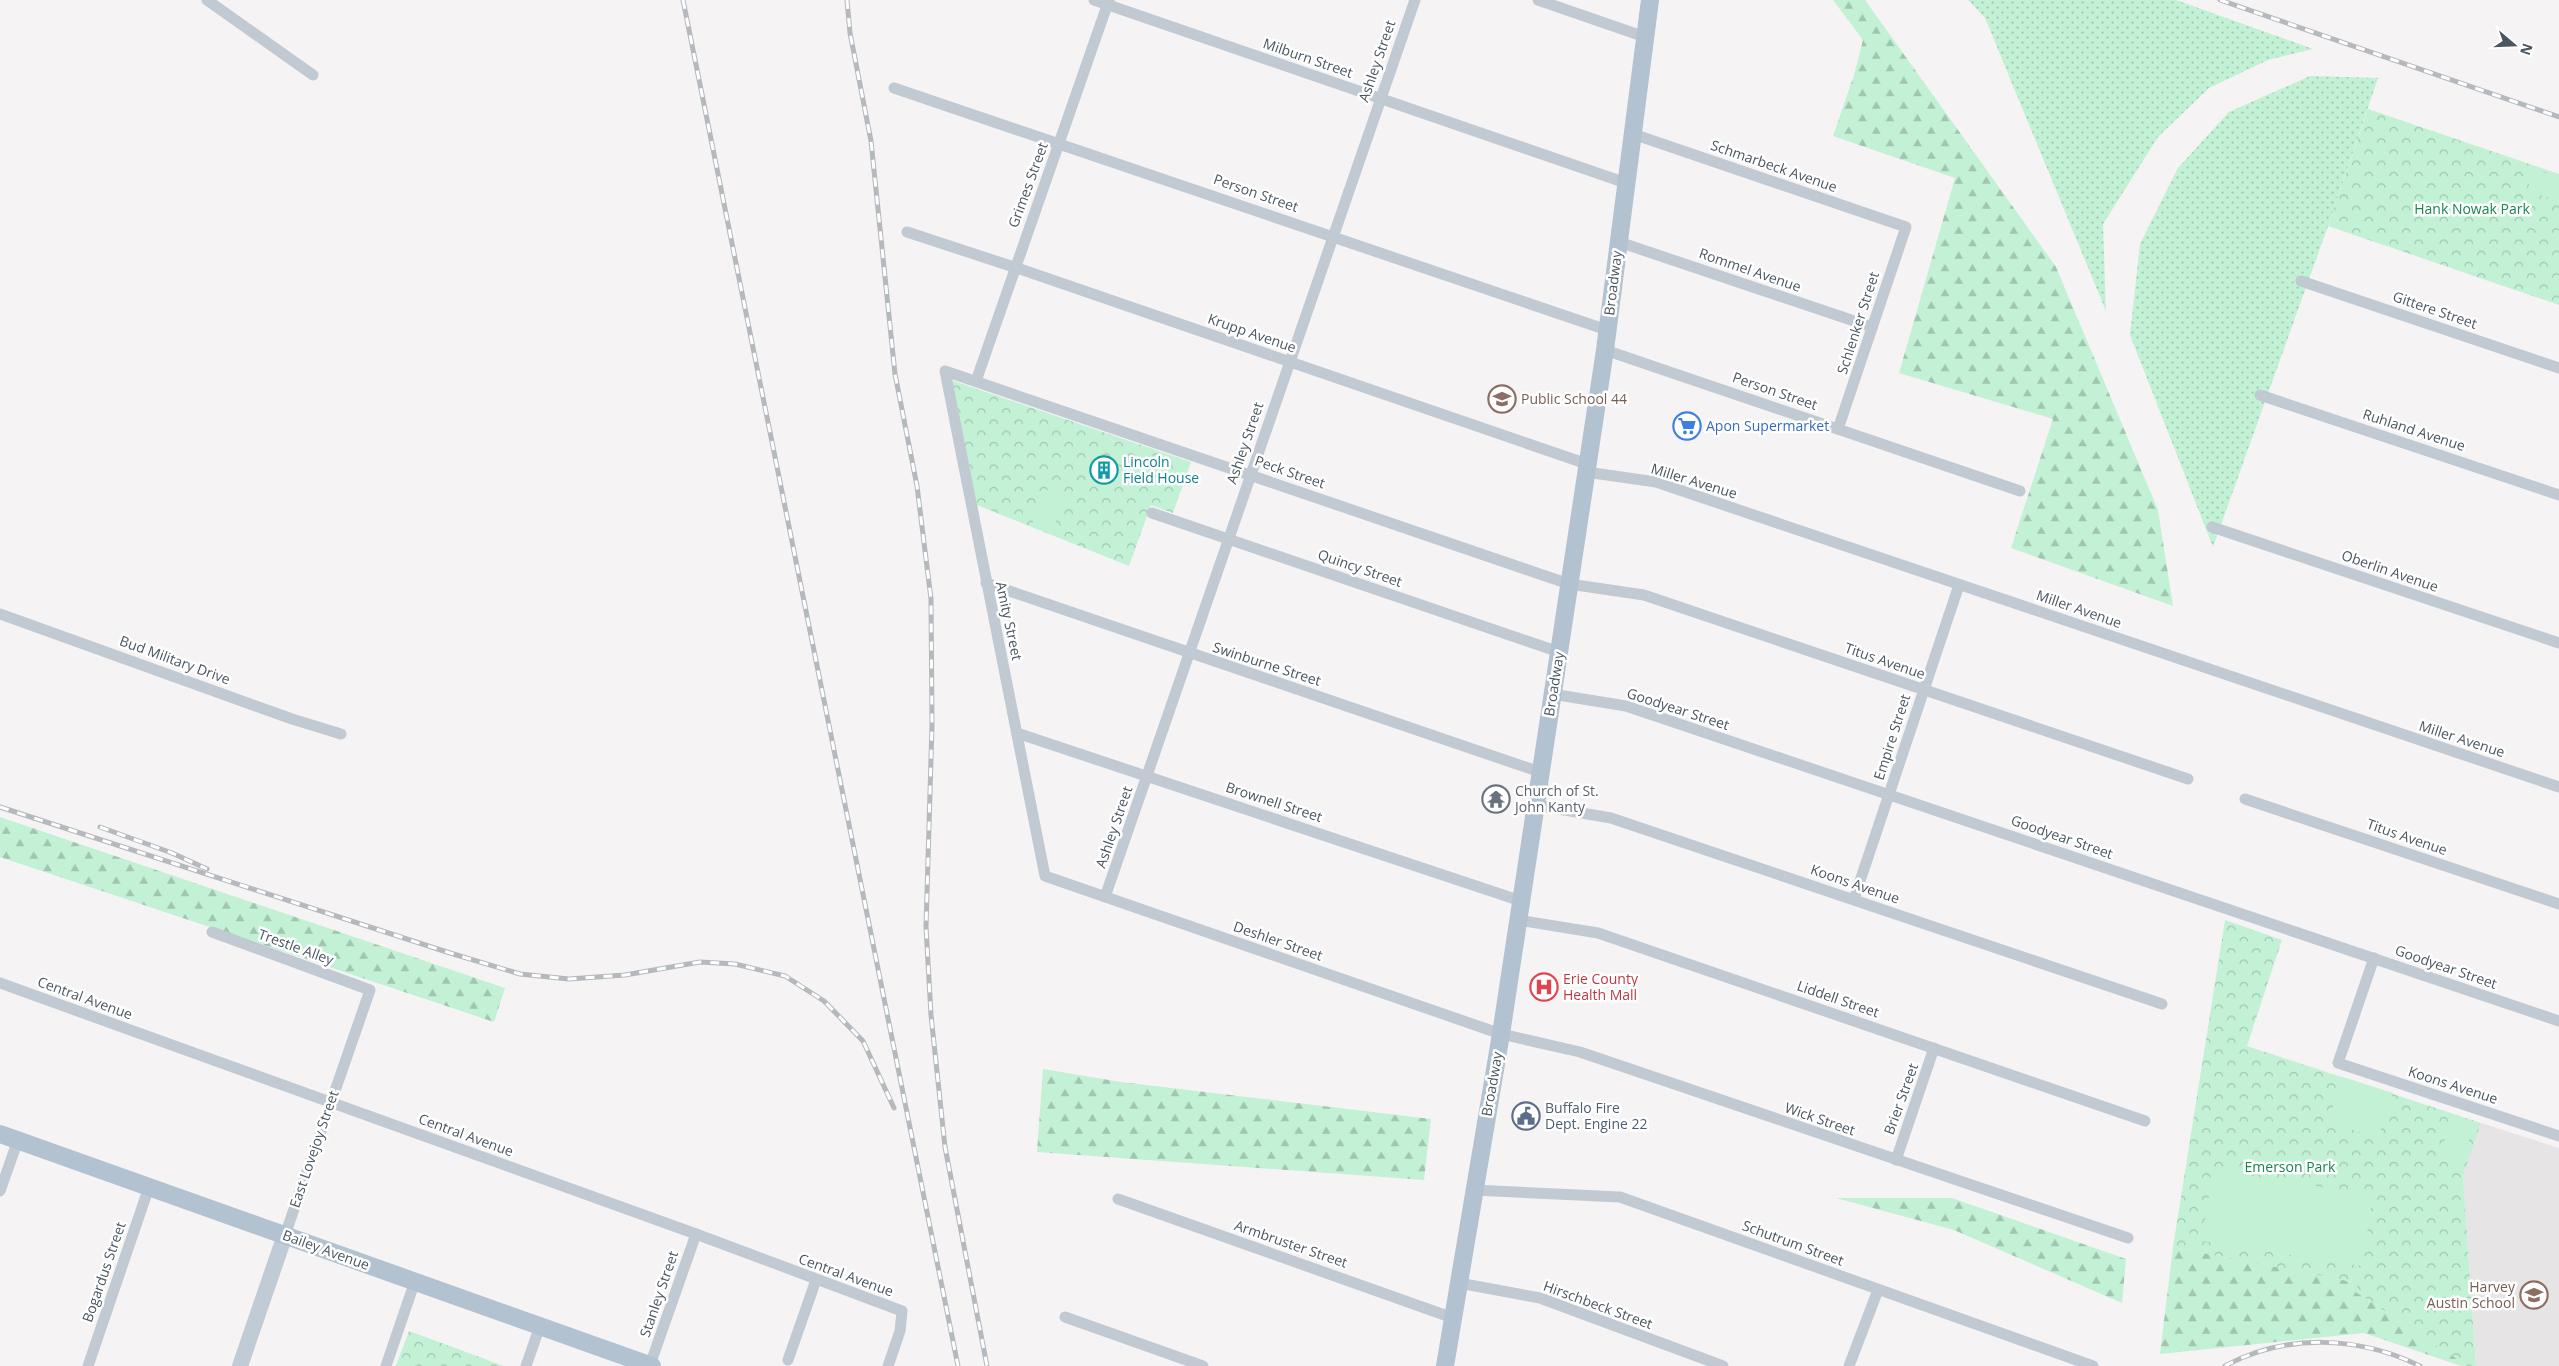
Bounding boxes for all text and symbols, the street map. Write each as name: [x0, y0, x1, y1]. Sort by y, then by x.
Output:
street label: Ashley Street: [1354, 17, 1399, 104]
north arrow: [2489, 20, 2539, 70]
street label: Milburn Street: [1261, 33, 1356, 82]
text: N: [2516, 41, 2538, 58]
street label: Schmarbeck Avenue: [1709, 135, 1840, 196]
street label: Grimes Street: [1003, 139, 1052, 230]
street label: Person Street: [1211, 169, 1301, 216]
park label: Hank Nowak Park: [2414, 199, 2530, 218]
street label: Rommel Avenue: [1697, 243, 1804, 296]
street label: Broadway: [1599, 248, 1626, 316]
street label: Schlenker Street: [1832, 269, 1883, 376]
street label: Gittere Street: [2391, 286, 2480, 333]
street label: Krupp Avenue: [1205, 309, 1299, 357]
street label: Person Street: [1730, 367, 1820, 414]
school or university icon: Public School 44: [1487, 384, 1517, 414]
place label: Public School 44: [1521, 389, 1627, 408]
street label: Ashley Street: [1222, 399, 1267, 486]
street label: Ruhland Avenue: [2361, 404, 2468, 455]
supermarket icon: Apon Supermarket: [1672, 411, 1702, 441]
place label: Apon Supermarket: [1706, 416, 1829, 435]
street label: Peck Street: [1253, 451, 1328, 492]
place label: Lincoln Field House: [1123, 452, 1199, 487]
building icon: Lincoln Field House: [1089, 455, 1119, 485]
street label: Miller Avenue: [1649, 458, 1740, 503]
street label: Quincy Street: [1315, 544, 1405, 591]
street label: Oberlin Avenue: [2339, 545, 2441, 596]
street label: Amity Street: [992, 580, 1027, 662]
street label: Miller Avenue: [2034, 585, 2125, 632]
street label: Bud Military Drive: [117, 631, 233, 688]
street label: Swinburne Street: [1211, 637, 1324, 690]
street label: Titus Avenue: [1842, 638, 1928, 683]
street label: Broadway: [1539, 649, 1568, 718]
street label: Goodyear Street: [1624, 683, 1732, 734]
street label: Empire Street: [1869, 692, 1914, 782]
street label: Miller Avenue: [2417, 716, 2508, 761]
street label: Brownell Street: [1224, 777, 1325, 826]
place label: Church of St. John Kanty: [1513, 781, 1599, 816]
street label: Ashley Street: [1091, 783, 1136, 870]
temple icon: Church of St. John Kanty: [1481, 784, 1511, 814]
street label: Goodyear Street: [2009, 810, 2116, 863]
street label: Titus Avenue: [2364, 814, 2450, 859]
street label: Koons Avenue: [1808, 859, 1902, 908]
street label: Deshler Street: [1231, 916, 1325, 965]
street label: Trestle Alley: [256, 924, 337, 969]
street label: Goodyear Street: [2393, 940, 2500, 993]
place label: Erie County Health Mall: [1563, 969, 1639, 1004]
street label: Central Avenue: [35, 972, 135, 1024]
hospital icon: Erie County Health Mall: [1529, 972, 1559, 1002]
street label: Liddell Street: [1795, 976, 1882, 1021]
street label: Broadway: [1476, 1049, 1507, 1118]
street label: Brier Street: [1879, 1061, 1922, 1137]
street label: Koons Avenue: [2406, 1061, 2500, 1108]
street label: East Lovejoy Street: [284, 1088, 343, 1210]
place label: Buffalo Fire Dept. Engine 22: [1545, 1098, 1647, 1133]
street label: Wick Street: [1782, 1098, 1858, 1139]
public building icon: Buffalo Fire Dept. Engine 22: [1511, 1101, 1541, 1131]
street label: Central Avenue: [416, 1109, 516, 1161]
park label: Emerson Park: [2245, 1157, 2336, 1176]
street label: Armbruster Street: [1232, 1215, 1350, 1272]
street label: Schutrum Street: [1740, 1215, 1846, 1270]
street label: Bogardus Street: [77, 1219, 130, 1325]
street label: Bailey Avenue: [280, 1225, 372, 1274]
street label: Stanley Street: [635, 1248, 682, 1340]
street label: Central Avenue: [796, 1249, 896, 1301]
street label: Hirschbeck Street: [1541, 1276, 1655, 1333]
place label: Harvey Austin School: [2427, 1277, 2516, 1312]
school or university icon: Harvey Austin School: [2519, 1280, 2549, 1310]

